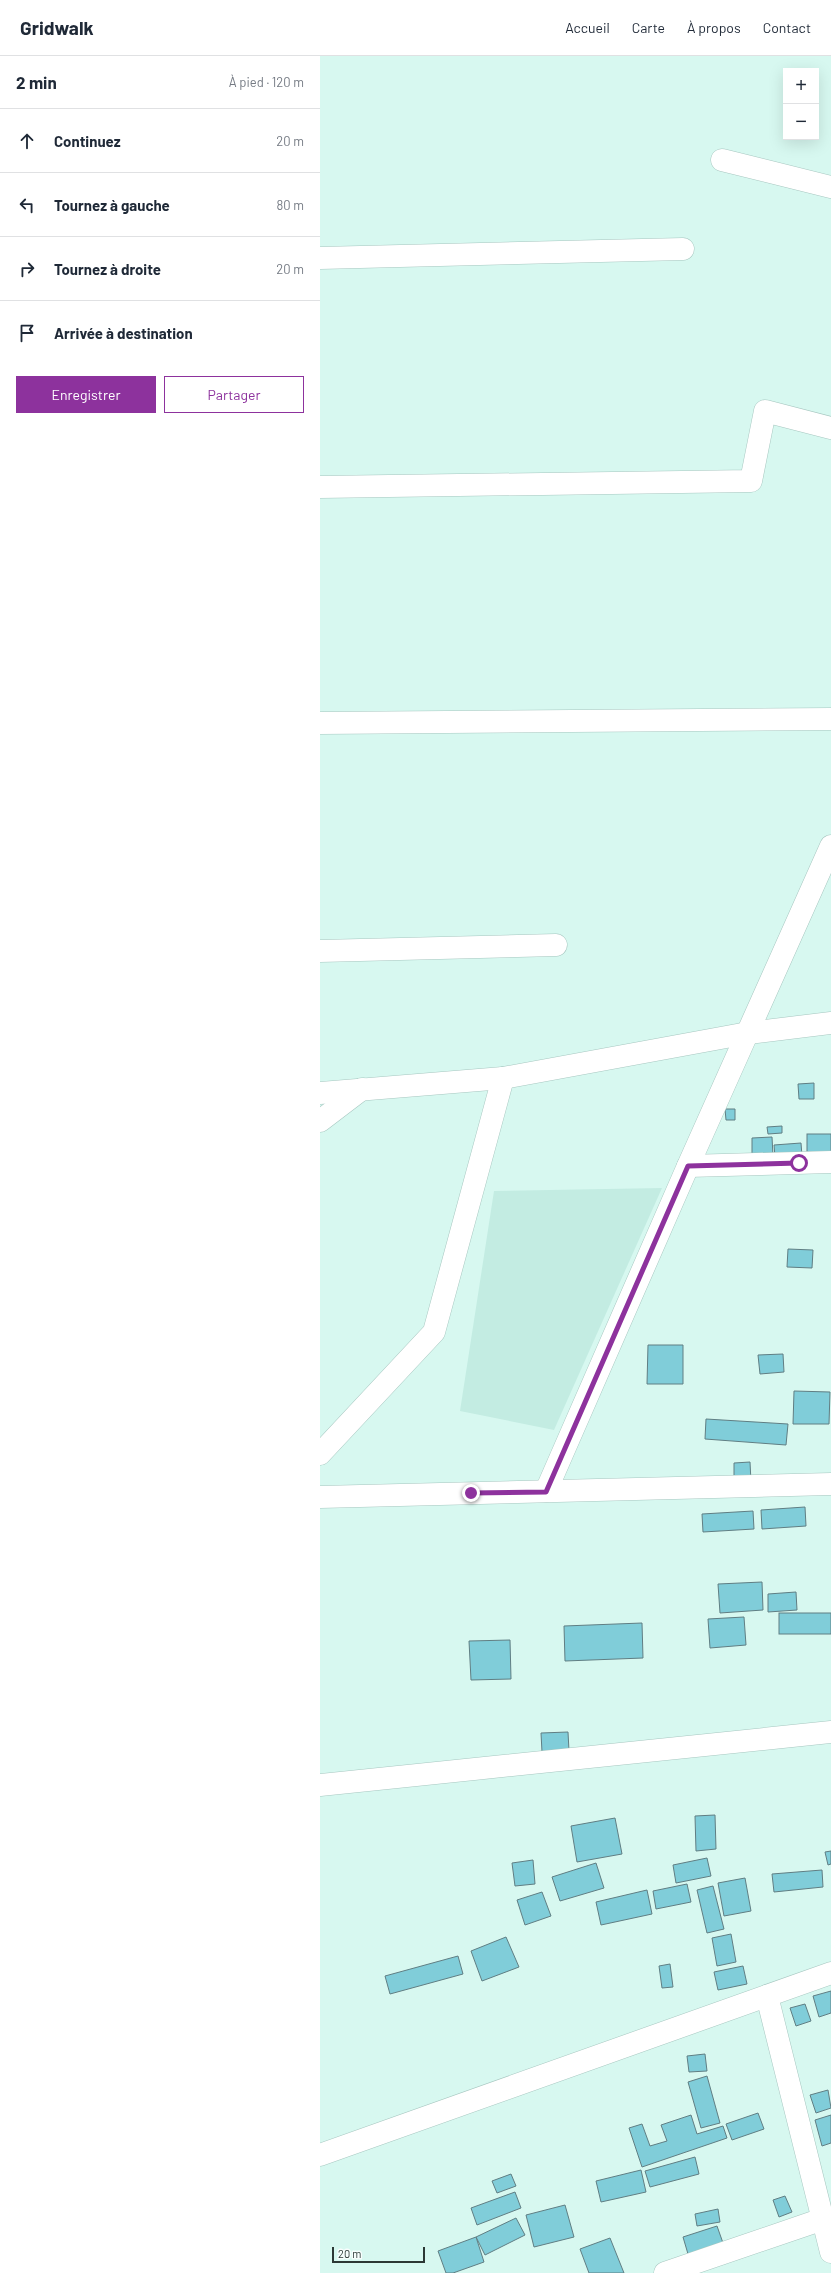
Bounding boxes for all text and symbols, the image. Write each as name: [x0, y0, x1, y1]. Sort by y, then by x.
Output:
text: Gridwalk: [20, 16, 94, 39]
text: Accueil: [565, 19, 610, 36]
text: Carte: [632, 19, 665, 36]
text: À propos: [687, 19, 741, 36]
text: Contact: [763, 19, 811, 36]
map controls: [783, 68, 819, 140]
button: +: [783, 68, 819, 104]
text: 2 min: [16, 72, 57, 92]
text: À pied · 120 m: [229, 74, 304, 90]
button: −: [783, 104, 819, 140]
icon: ahead: [16, 130, 38, 152]
text: Continuez: [54, 132, 121, 150]
text: 20 m: [276, 133, 304, 149]
icon: left: [16, 194, 38, 216]
text: Tournez à gauche: [54, 196, 170, 214]
text: 80 m: [277, 197, 304, 213]
icon: right: [16, 258, 38, 280]
text: Tournez à droite: [54, 260, 161, 278]
text: 20 m: [276, 261, 304, 277]
icon: arrive: [16, 322, 38, 344]
text: Arrivée à destination: [54, 324, 193, 342]
button: Enregistrer: [16, 376, 156, 413]
button: Partager: [164, 376, 304, 413]
route start: [790, 1154, 808, 1172]
route end: [462, 1484, 480, 1502]
scale bar: [332, 2245, 425, 2264]
text: 20 m: [338, 2247, 361, 2260]

